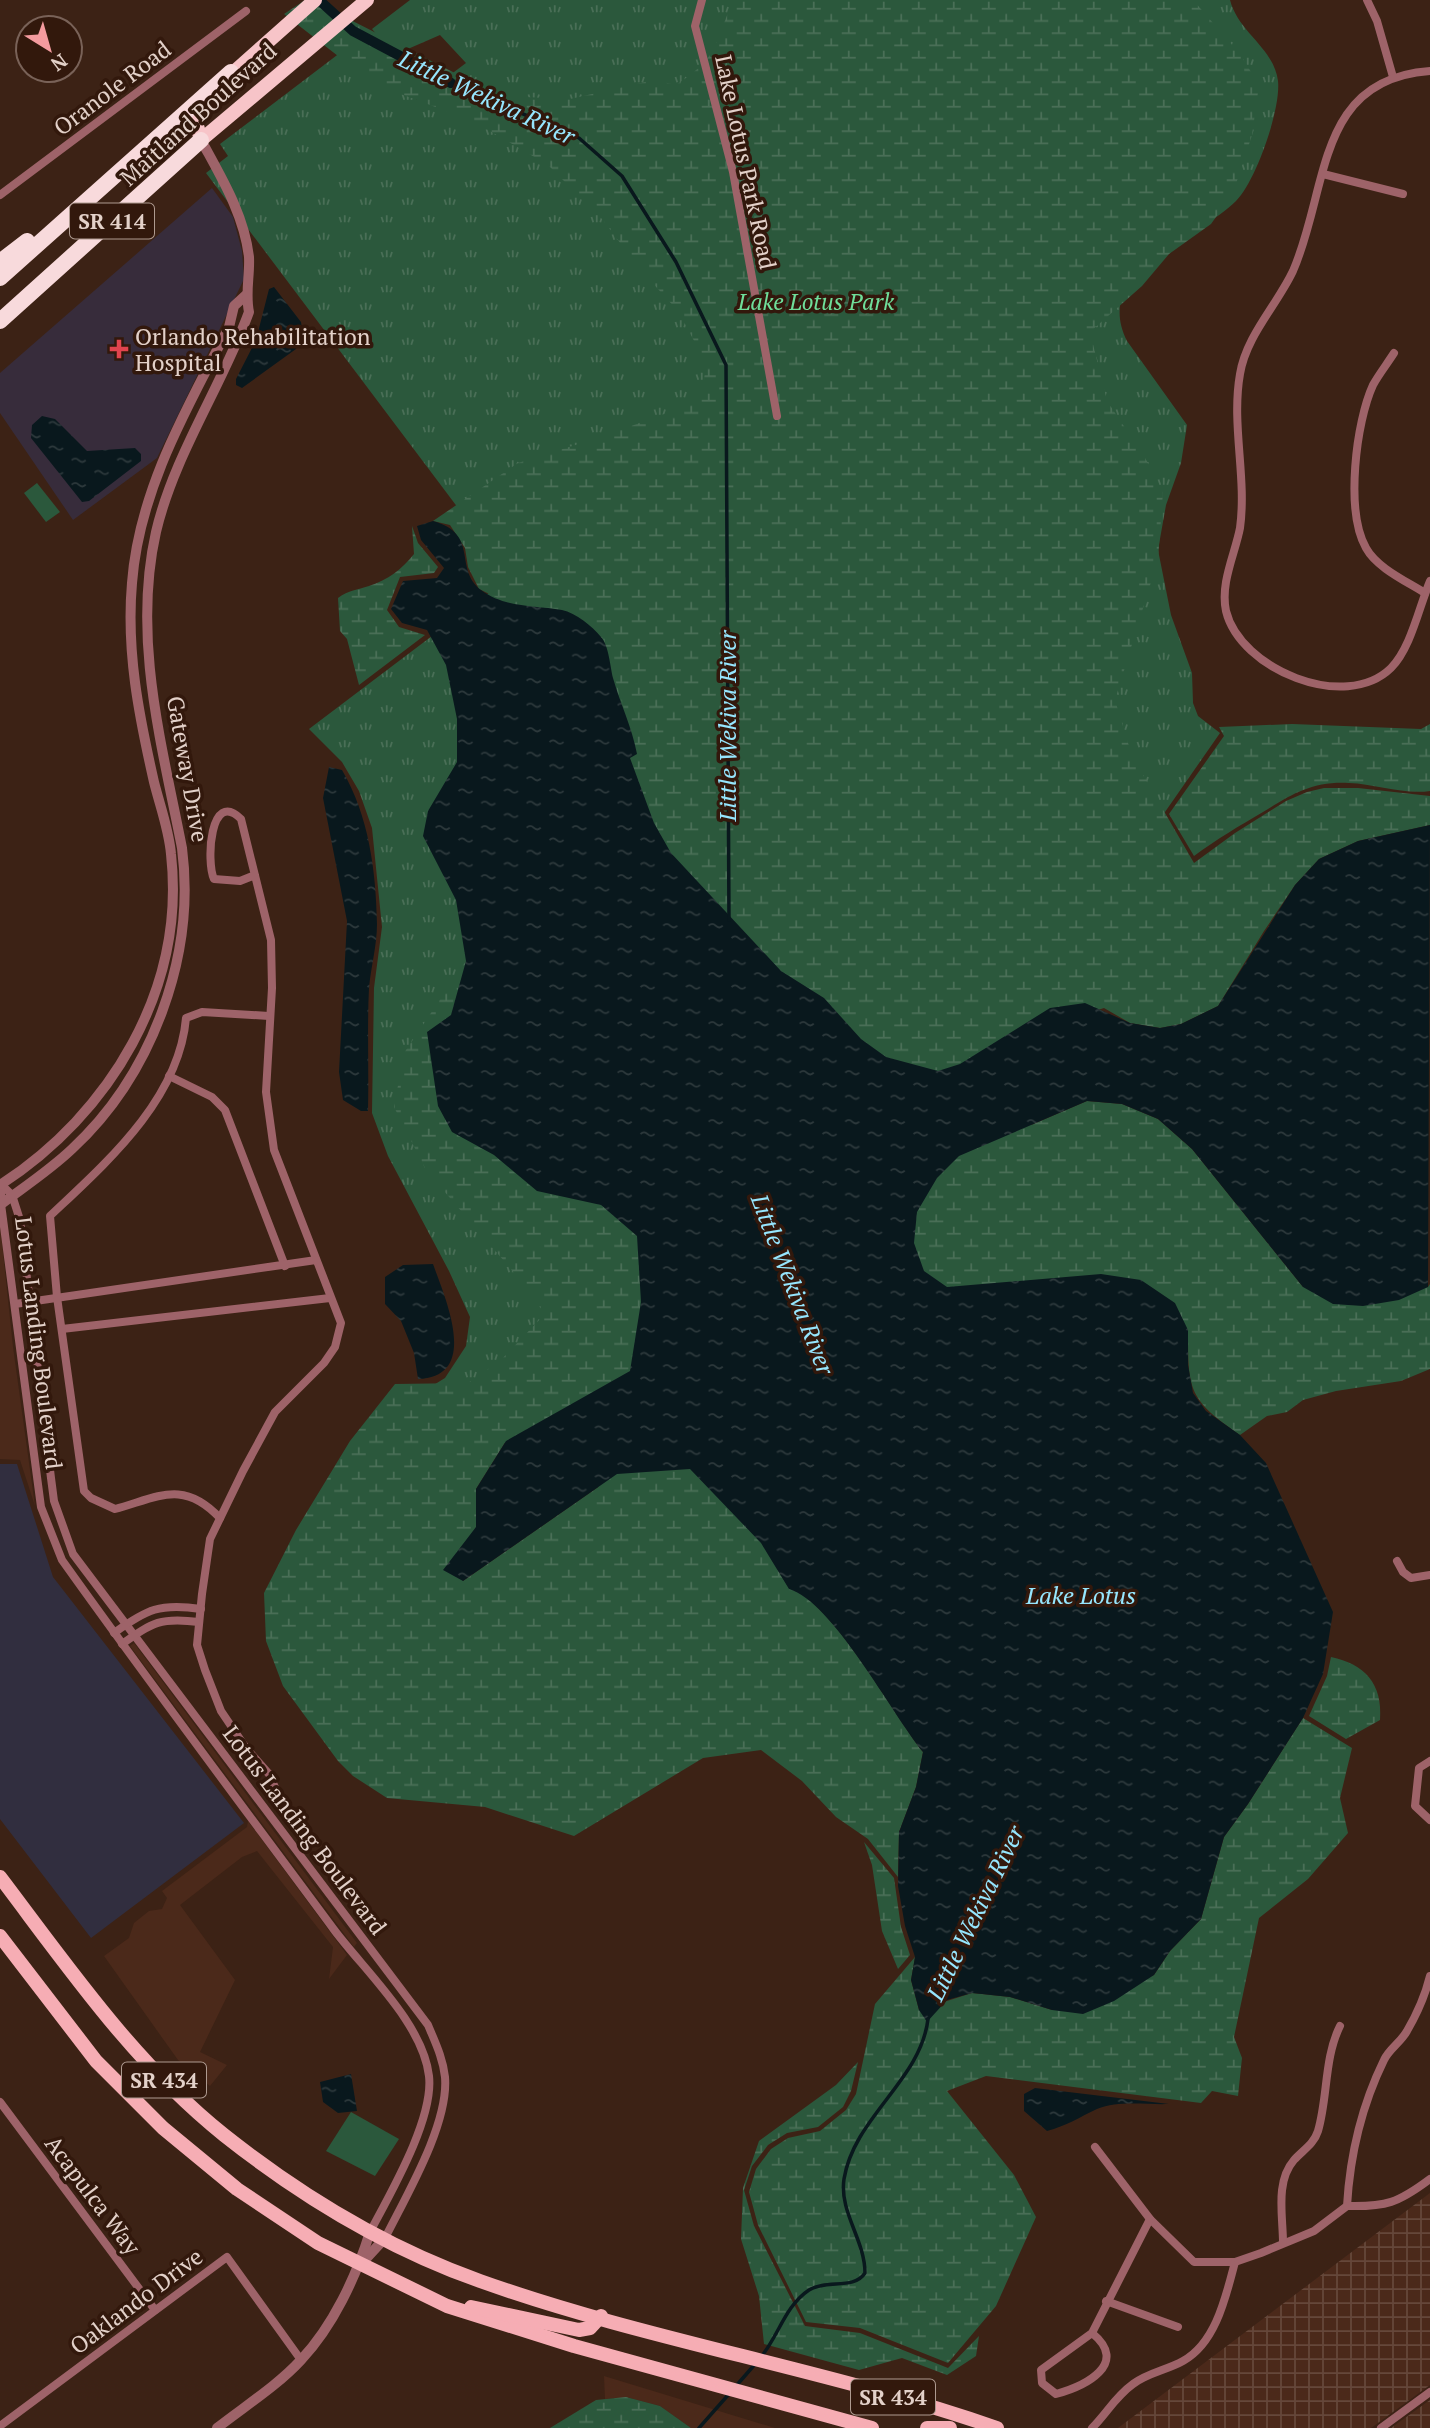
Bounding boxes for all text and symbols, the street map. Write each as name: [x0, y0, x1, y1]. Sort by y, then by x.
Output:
north arrow: [14, 14, 84, 84]
street label: Oranole Road: [47, 34, 177, 142]
street label: Maitland Boulevard: [113, 35, 283, 193]
water label: Little Wekiva River: [393, 42, 582, 153]
text: N: [46, 49, 73, 78]
street label: Lake Lotus Park Road: [708, 52, 784, 272]
road number: SR 414: [70, 204, 154, 238]
park label: Lake Lotus Park: [737, 286, 895, 317]
place label: Orlando Rehabilitation Hospital: [135, 321, 371, 378]
marker: Orlando Rehabilitation Hospital: [109, 339, 129, 359]
water label: Little Wekiva River: [711, 629, 743, 822]
street label: Gateway Drive: [160, 693, 216, 845]
water label: Little Wekiva River: [744, 1188, 843, 1380]
street label: Lotus Landing Boulevard: [8, 1215, 70, 1471]
water label: Lake Lotus: [1025, 1579, 1136, 1611]
street label: Lotus Landing Boulevard: [216, 1719, 394, 1941]
water label: Little Wekiva River: [918, 1819, 1032, 2007]
road number: SR 434: [122, 2062, 206, 2098]
street label: Acapulca Way: [38, 2129, 148, 2261]
street label: Oaklando Drive: [63, 2241, 209, 2361]
road number: SR 434: [851, 2380, 935, 2414]

